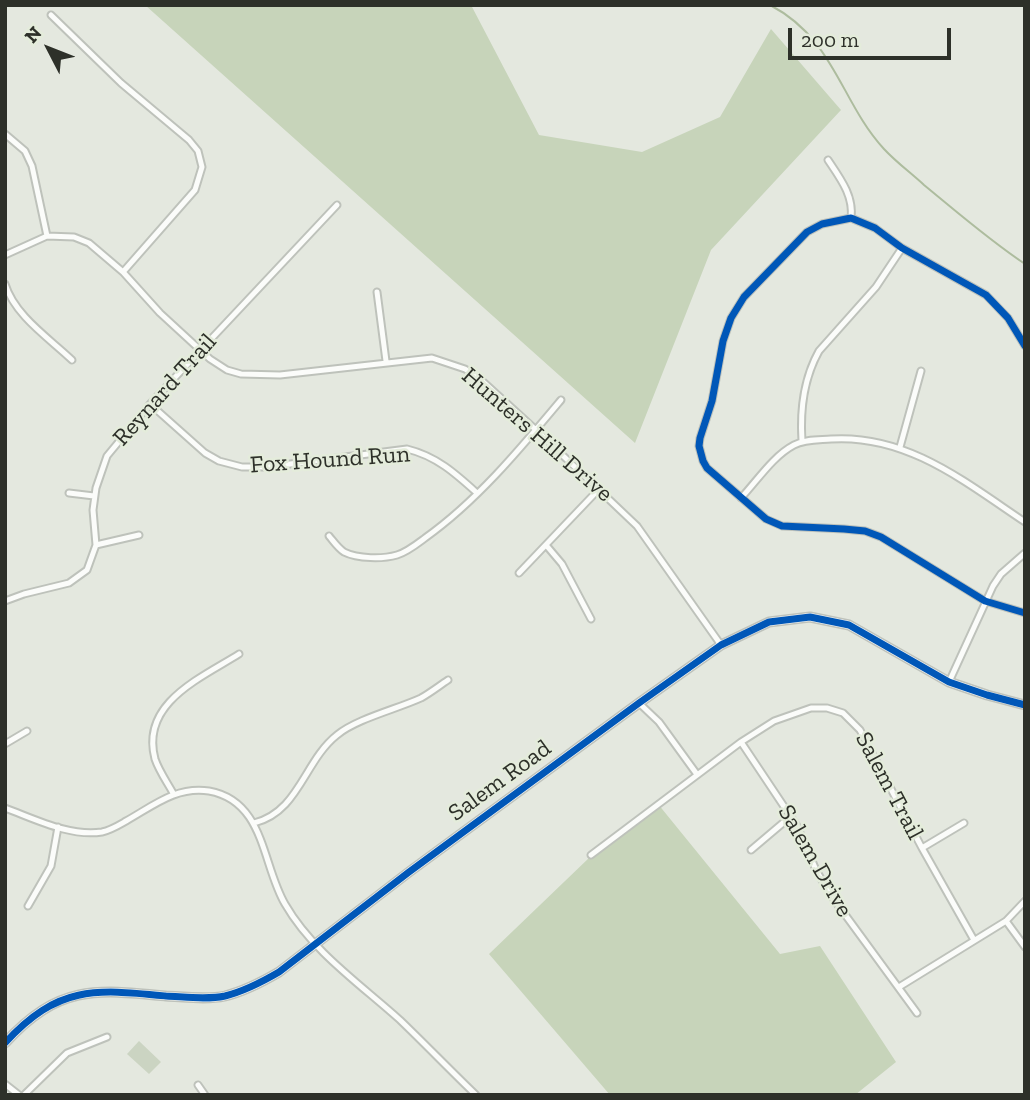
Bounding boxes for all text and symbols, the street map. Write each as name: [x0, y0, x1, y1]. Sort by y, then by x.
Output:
north arrow: [14, 14, 84, 84]
scale bar: [792, 14, 955, 58]
text: N: [20, 22, 46, 48]
text: 200 m: [801, 27, 859, 52]
street label: Reynard Trail: [107, 328, 223, 452]
street label: Hunters Hill Drive: [456, 362, 618, 508]
street label: Fox Hound Run: [249, 440, 411, 480]
street label: Salem Trail: [849, 727, 929, 845]
street label: Salem Road: [443, 734, 557, 828]
street label: Salem Drive: [771, 800, 859, 922]

